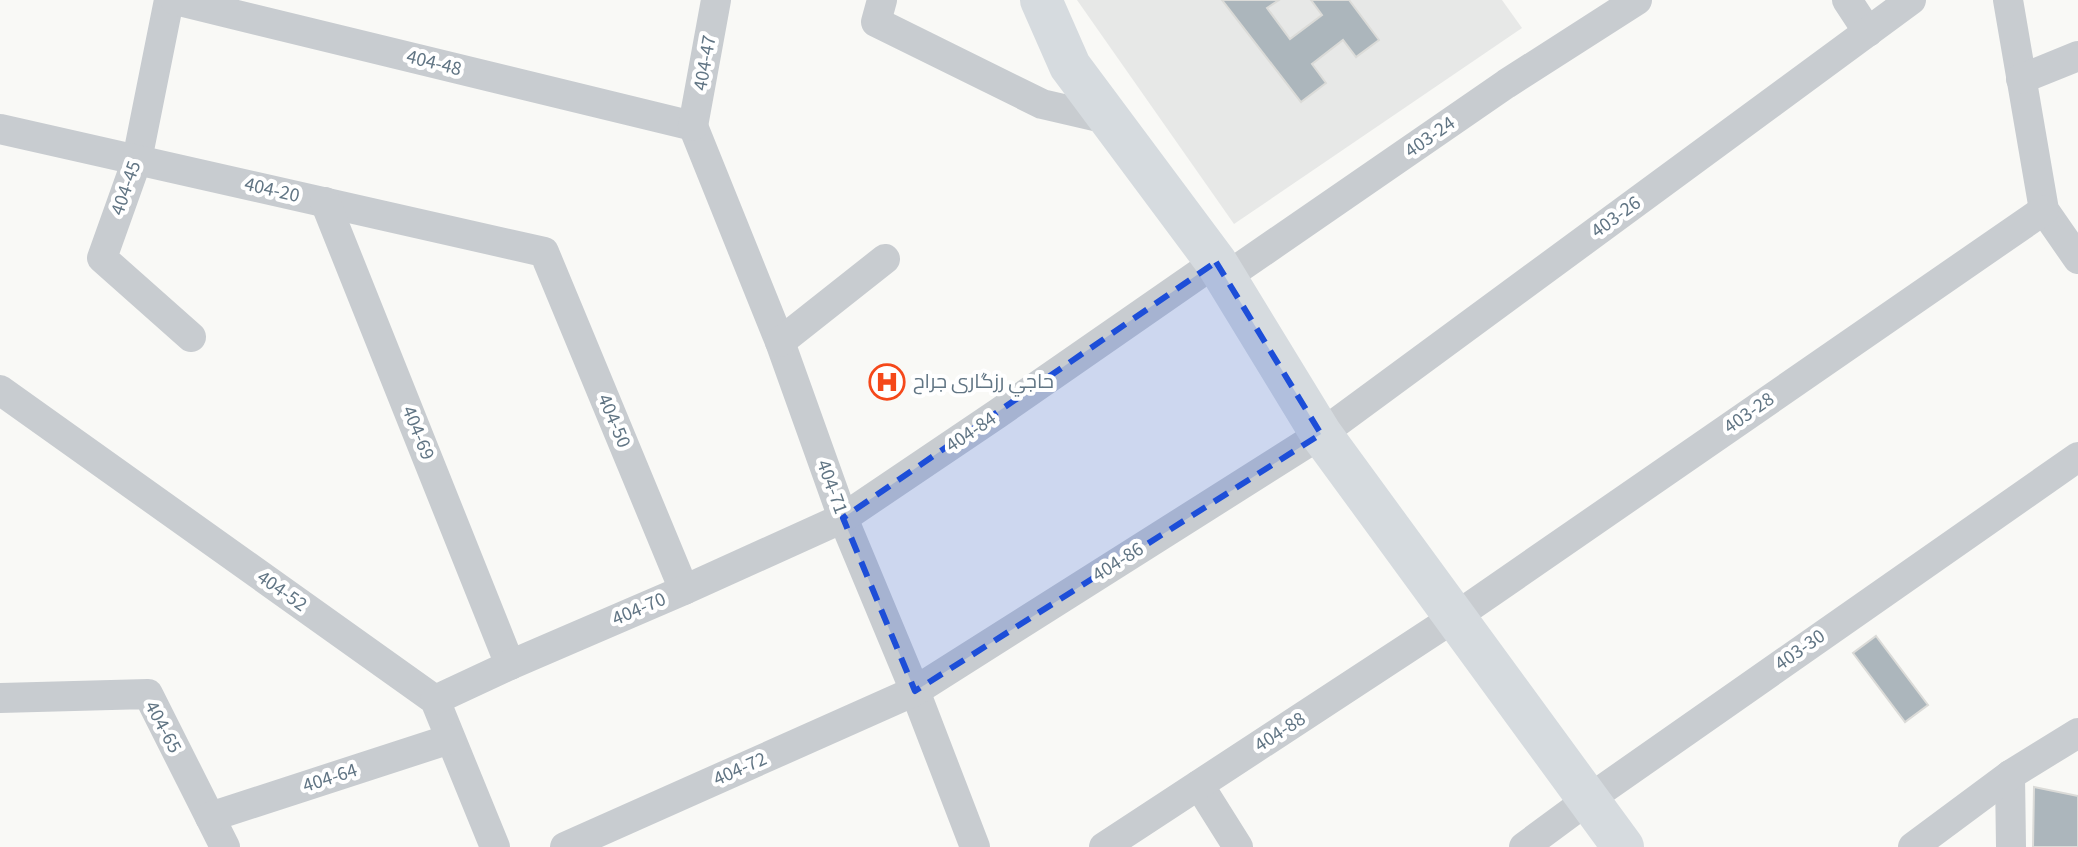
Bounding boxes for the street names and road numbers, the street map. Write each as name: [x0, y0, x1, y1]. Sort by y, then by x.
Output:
street label: 404-47: [686, 33, 724, 93]
street label: 404-48: [403, 43, 465, 83]
street label: 403-24: [1399, 109, 1461, 165]
street label: 404-45: [104, 157, 148, 219]
street label: 404-20: [242, 170, 302, 210]
street label: 403-26: [1585, 189, 1647, 245]
street label: 403-28: [1718, 385, 1780, 441]
street label: 404-50: [590, 390, 638, 452]
street label: 404-69: [395, 402, 441, 464]
street label: 404-84: [940, 405, 1002, 459]
street label: 404-71: [809, 456, 855, 518]
street label: 404-86: [1087, 535, 1149, 589]
street label: 404-52: [251, 563, 313, 619]
street label: 404-70: [608, 585, 670, 633]
street label: 403-30: [1769, 622, 1831, 678]
street label: 404-65: [138, 696, 188, 758]
street label: 404-88: [1249, 705, 1311, 759]
street label: 404-72: [709, 745, 771, 793]
street label: 404-64: [299, 756, 361, 800]

